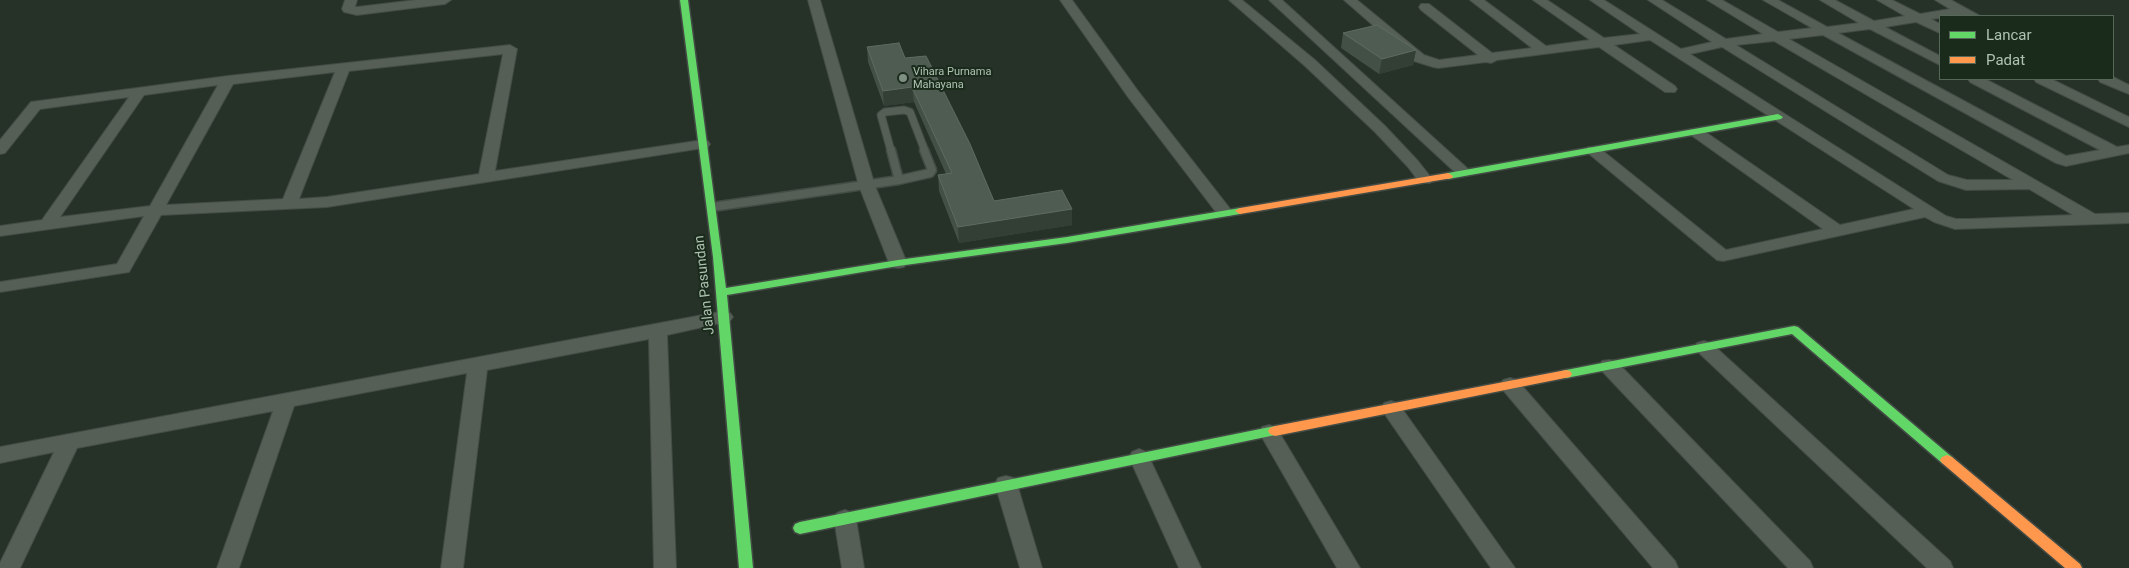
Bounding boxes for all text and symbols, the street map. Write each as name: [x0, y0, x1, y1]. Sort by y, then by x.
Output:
legend: [1939, 15, 2114, 80]
text: Lancar: [1986, 26, 2032, 44]
text: Padat: [1986, 51, 2025, 69]
place label: Vihara Purnama Mahayana: [913, 65, 991, 91]
marker: Vihara Purnama Mahayana: [897, 72, 909, 84]
street label: Jalan Pasundan: [691, 234, 719, 336]

